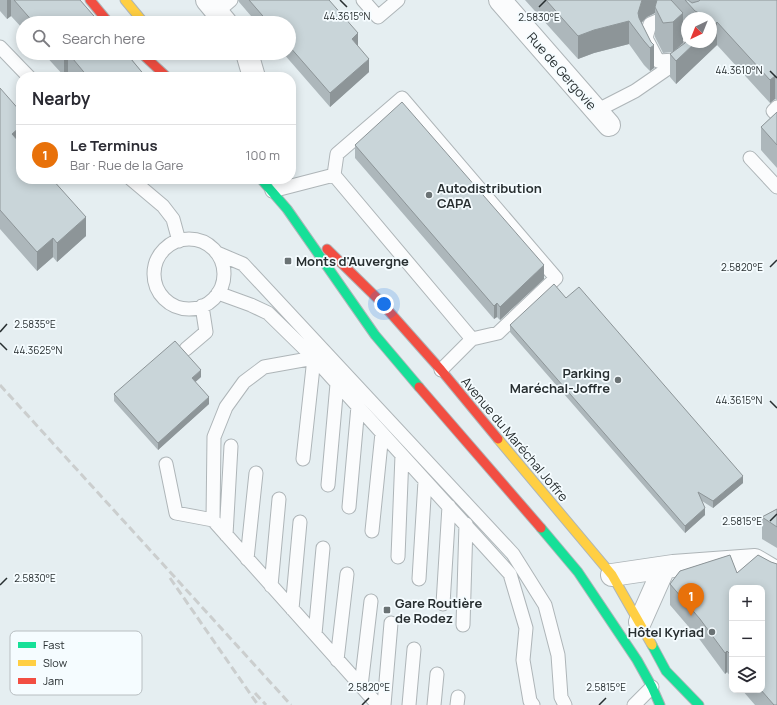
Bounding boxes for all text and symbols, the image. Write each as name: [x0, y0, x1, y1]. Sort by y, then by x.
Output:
text: 44.3615°N: [324, 9, 371, 23]
text: 2.5830°E: [518, 10, 560, 24]
north arrow: [681, 12, 717, 48]
search box: [16, 16, 296, 60]
icon: search: [30, 27, 52, 49]
text: Search here: [62, 28, 145, 49]
street label: Rue de Gergovie: [523, 28, 601, 114]
text: 44.3610°N: [715, 63, 763, 77]
text: Nearby: [32, 87, 90, 110]
text: Le Terminus: [70, 135, 158, 156]
text: 1: [42, 146, 48, 164]
text: 100 m: [245, 146, 280, 164]
text: Bar · Rue de la Gare: [70, 156, 183, 174]
place label: Autodistribution CAPA: [437, 179, 542, 212]
marker: Autodistribution CAPA: [424, 190, 434, 200]
place label: Monts d'Auvergne: [296, 252, 409, 270]
marker: Monts d'Auvergne: [283, 256, 293, 266]
text: 2.5820°E: [721, 260, 763, 274]
your location: [374, 294, 394, 314]
text: 2.5835°E: [14, 317, 56, 331]
text: 44.3625°N: [14, 343, 63, 357]
place label: Parking Maréchal-Joffre: [510, 364, 610, 397]
street label: Avenue du Maréchal Joffre: [457, 373, 573, 506]
marker: Parking Maréchal-Joffre: [613, 375, 623, 385]
text: 44.3615°N: [716, 393, 763, 407]
text: 2.5815°E: [722, 514, 762, 528]
text: 2.5830°E: [14, 571, 56, 585]
pin: 1: [678, 583, 704, 616]
map controls: [729, 585, 765, 693]
button: +: [729, 585, 765, 621]
place label: Gare Routière de Rodez: [395, 594, 482, 627]
marker: Gare Routière de Rodez: [382, 605, 392, 615]
button: −: [729, 621, 765, 657]
place label: Hôtel Kyriad: [628, 623, 704, 641]
marker: Hôtel Kyriad: [707, 627, 717, 637]
legend: [10, 631, 142, 695]
text: Fast: [43, 637, 65, 652]
text: Slow: [43, 655, 68, 670]
button: layers: [729, 657, 765, 693]
text: Jam: [43, 673, 64, 688]
text: 2.5820°E: [348, 680, 390, 694]
text: 2.5815°E: [586, 680, 626, 694]

